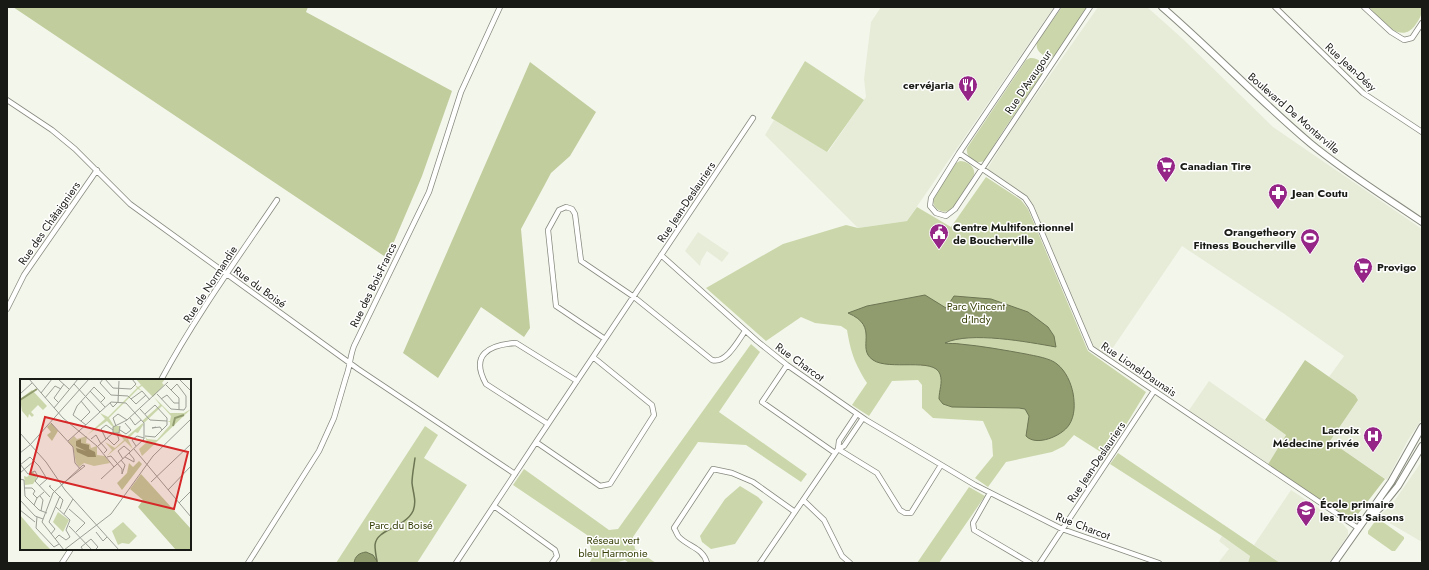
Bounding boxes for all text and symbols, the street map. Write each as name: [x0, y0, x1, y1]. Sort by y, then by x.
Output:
street label: Rue Jean-Désy: [1322, 39, 1380, 95]
street label: Rue D'Avaugour: [1001, 47, 1056, 117]
street label: Boulevard De Montarville: [1245, 69, 1344, 158]
restaurant icon: cervéjaria: [957, 74, 979, 102]
place label: cervéjaria: [903, 77, 954, 93]
supermarket icon: Canadian Tire: [1155, 155, 1177, 183]
street label: Rue Jean-Deslauriers: [653, 158, 719, 246]
place label: Canadian Tire: [1180, 158, 1251, 174]
street label: Rue des Châtaigniers: [14, 177, 84, 268]
pharmacy icon: Jean Coutu: [1267, 182, 1289, 210]
place label: Jean Coutu: [1290, 185, 1348, 201]
place label: Centre Multifonctionnel de Boucherville: [953, 219, 1073, 248]
public building icon: Centre Multifonctionnel de Boucherville: [928, 222, 950, 250]
place label: Orangetheory Fitness Boucherville: [1193, 224, 1296, 253]
sports icon: Orangetheory Fitness Boucherville: [1299, 227, 1321, 255]
street label: Rue des Bois-Francs: [346, 240, 401, 330]
street label: Rue de Normandie: [179, 242, 241, 326]
supermarket icon: Provigo: [1352, 256, 1374, 284]
place label: Provigo: [1377, 259, 1417, 275]
street label: Rue du Boisé: [230, 262, 290, 312]
park label: Parc Vincent d'Indy: [947, 298, 1006, 327]
street label: Rue Lionel-Daunais: [1098, 338, 1180, 401]
street label: Rue Charcot: [772, 339, 828, 385]
inset map: [20, 379, 191, 550]
street label: Rue Jean-Deslauriers: [1063, 418, 1129, 506]
place label: Lacroix Médecine privée: [1273, 422, 1359, 451]
hospital icon: Lacroix Médecine privée: [1362, 425, 1384, 453]
place label: École primaire les Trois Saisons: [1320, 496, 1404, 525]
school or university icon: École primaire les Trois Saisons: [1295, 499, 1317, 527]
street label: Rue Charcot: [1054, 508, 1113, 544]
park label: Parc du Boisé: [369, 517, 433, 533]
park label: Réseau vert bleu Harmonie: [578, 532, 648, 561]

